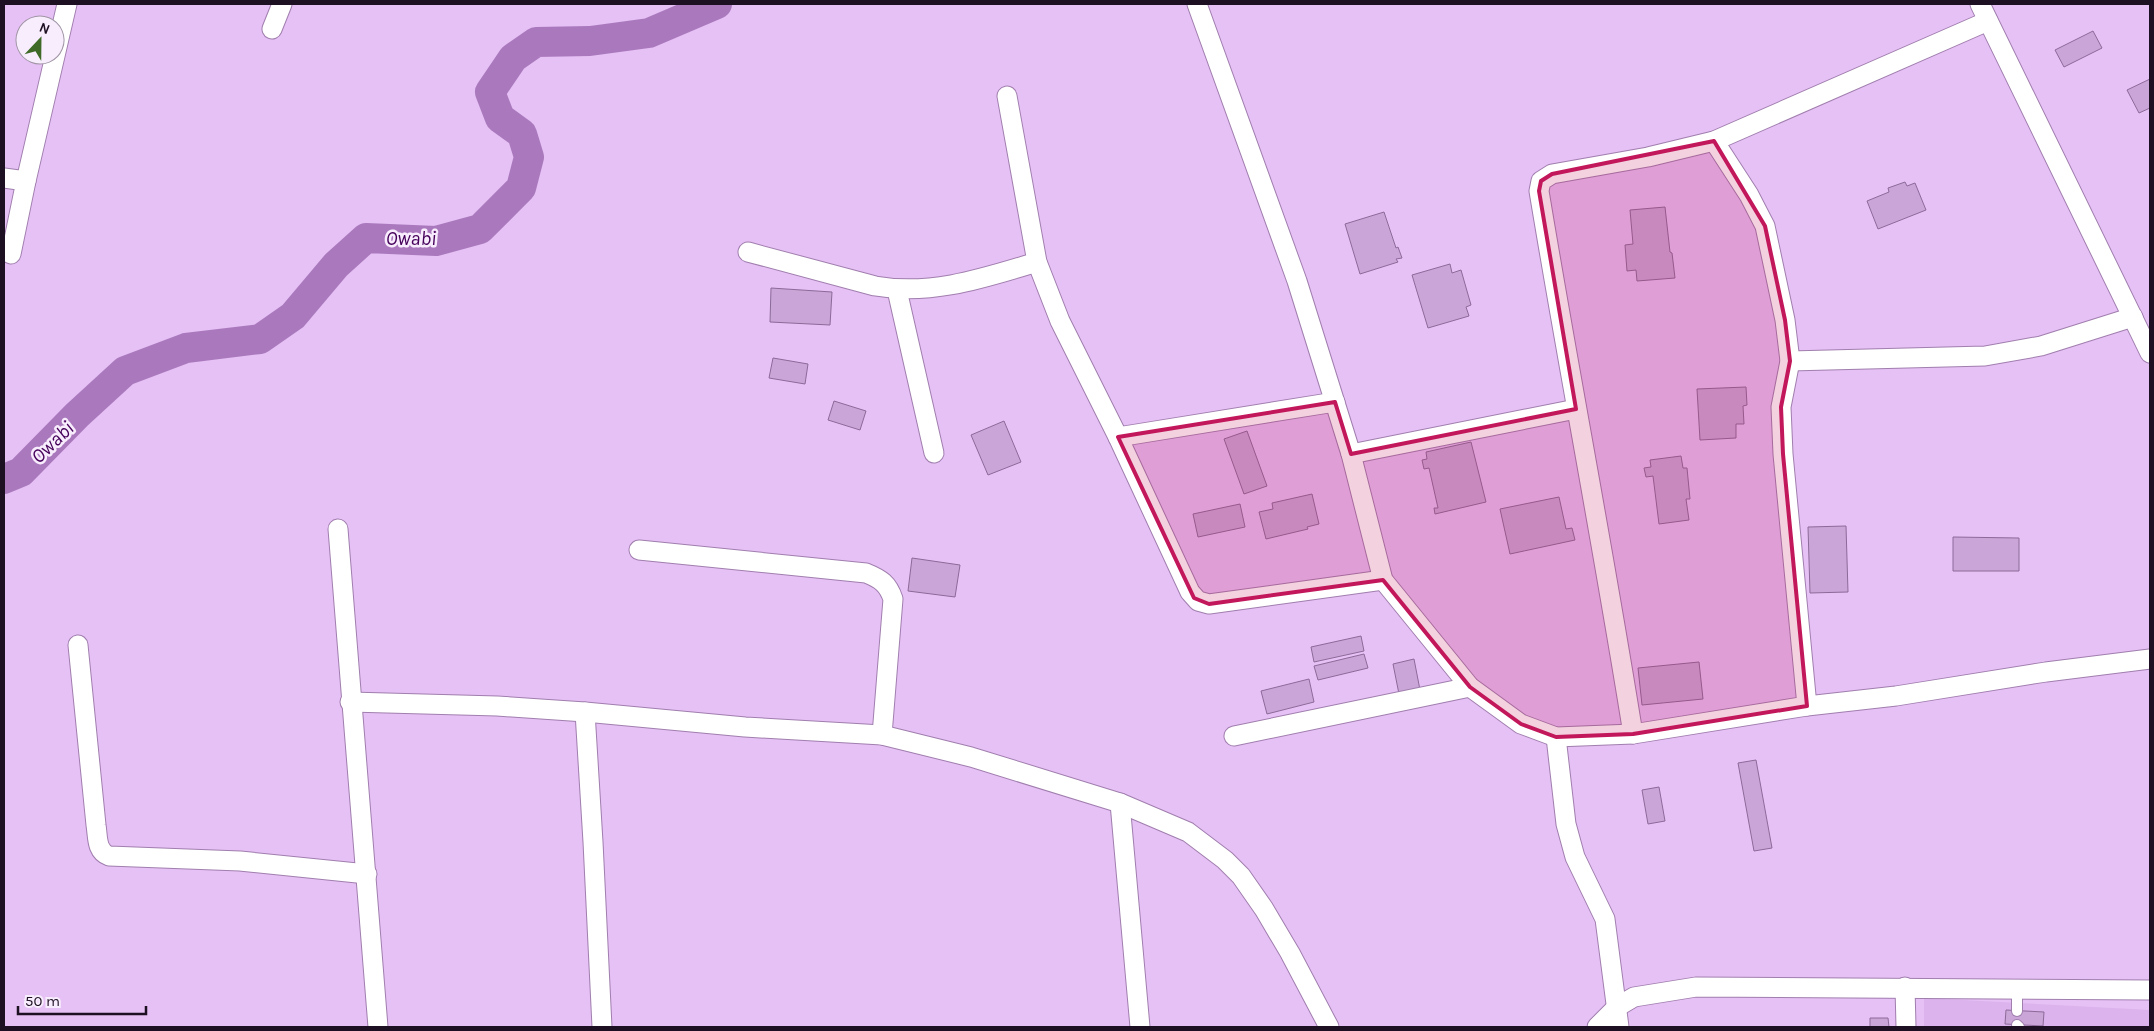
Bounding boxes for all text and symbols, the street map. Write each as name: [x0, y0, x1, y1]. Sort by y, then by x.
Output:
north arrow: [15, 15, 65, 65]
text: N: [37, 19, 53, 38]
water label: Owabi: [386, 227, 436, 250]
water label: Owabi: [26, 416, 79, 468]
scale bar: [18, 984, 145, 1016]
text: 50 m: [25, 992, 60, 1010]

